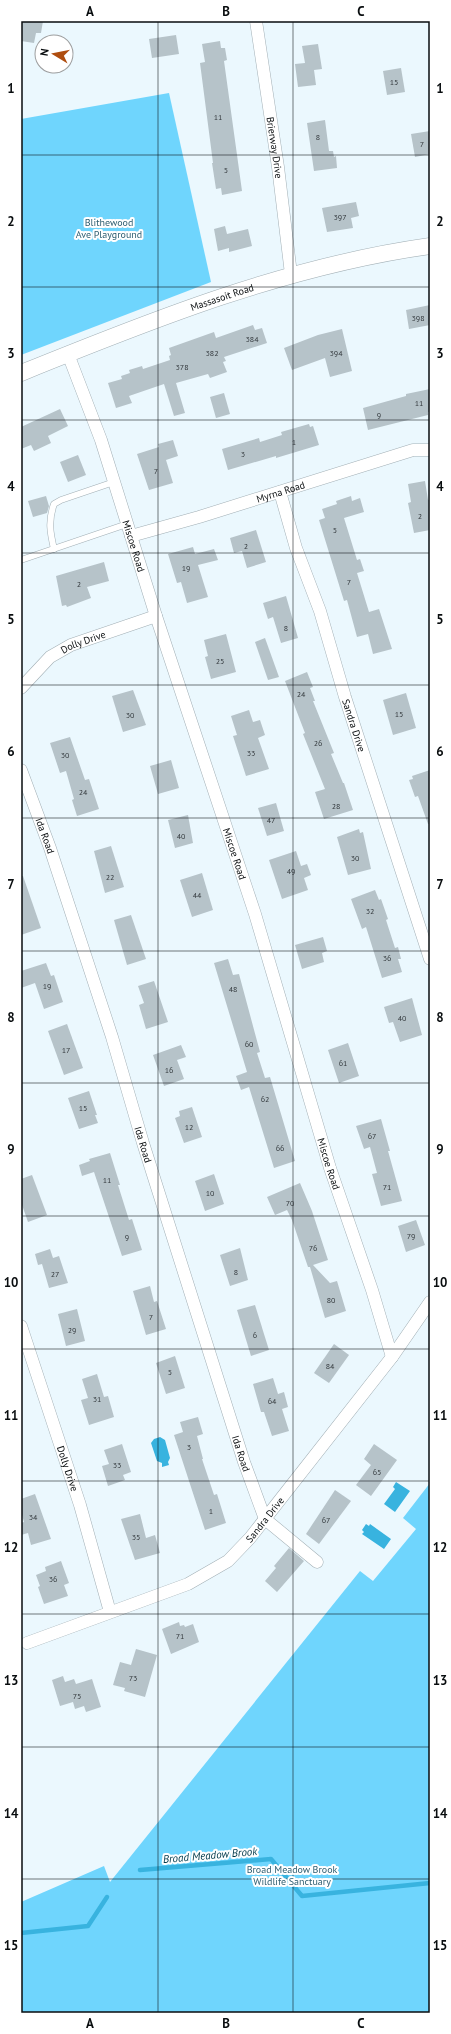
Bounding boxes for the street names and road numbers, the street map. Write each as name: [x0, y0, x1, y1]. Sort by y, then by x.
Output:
street label: Brierway Drive: [264, 116, 285, 179]
street label: Massasoit Road: [189, 281, 255, 314]
street label: Myrna Road: [255, 478, 307, 506]
street label: Miscoe Road: [119, 519, 148, 573]
street label: Dolly Drive: [58, 628, 107, 657]
street label: Sandra Drive: [339, 697, 368, 753]
street label: Ida Road: [32, 816, 57, 855]
street label: Miscoe Road: [220, 826, 249, 881]
street label: Ida Road: [131, 1125, 155, 1164]
street label: Miscoe Road: [314, 1136, 343, 1191]
street label: Ida Road: [229, 1434, 253, 1473]
street label: Dolly Drive: [54, 1444, 81, 1493]
street label: Sandra Drive: [243, 1494, 287, 1546]

